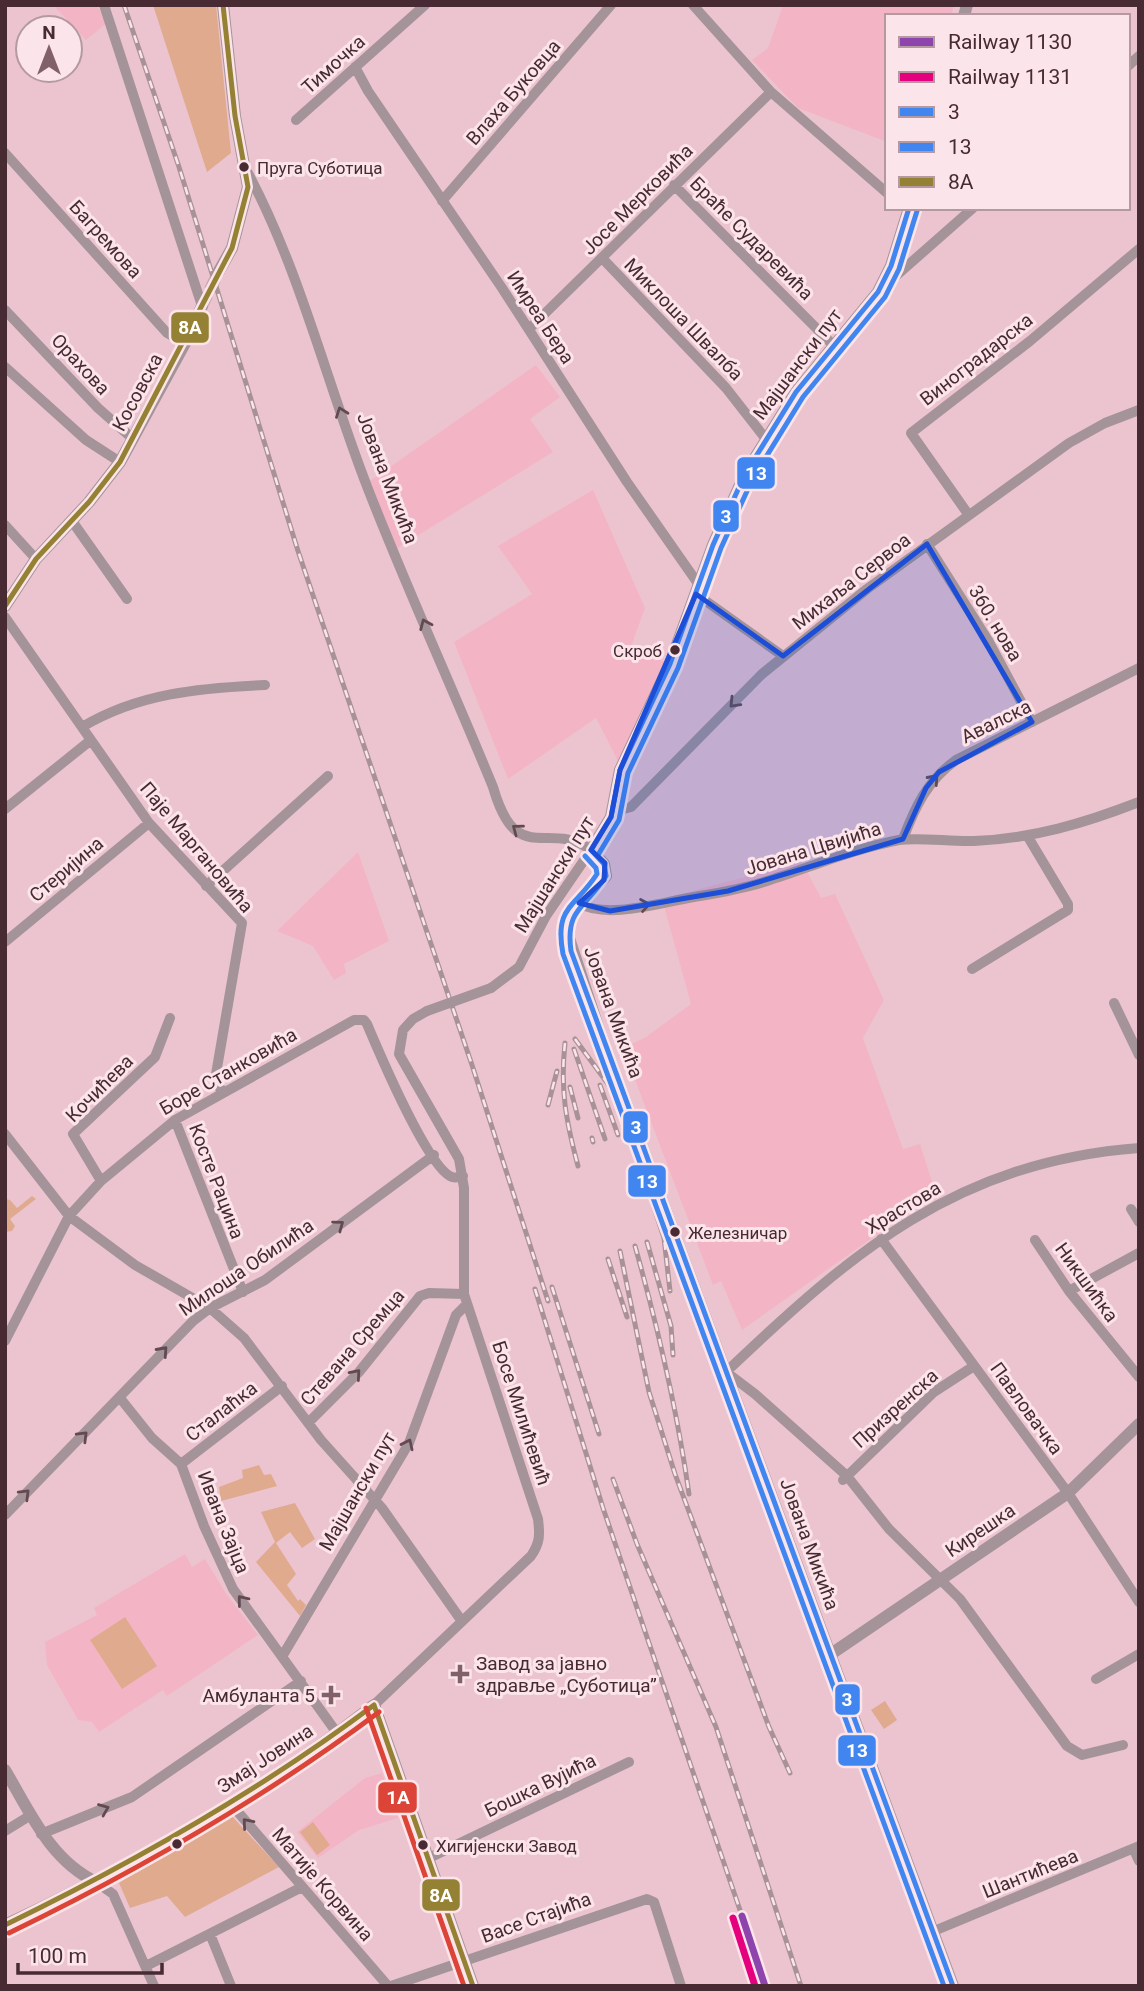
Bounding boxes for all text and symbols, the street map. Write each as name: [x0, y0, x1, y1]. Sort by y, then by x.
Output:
north arrow: [14, 14, 84, 84]
legend: [885, 14, 1130, 210]
text: N: [42, 21, 56, 44]
street label: Тимочка: [297, 30, 370, 99]
text: Railway 1130: [948, 30, 1072, 54]
street label: Влаха Буковца: [461, 35, 565, 150]
text: Railway 1131: [948, 65, 1072, 89]
text: 3: [948, 100, 960, 124]
text: 13: [948, 135, 972, 159]
street label: Јосе Мерковића: [577, 139, 698, 260]
place label: Пруга Суботица: [257, 158, 383, 178]
marker: Пруга Суботица: [237, 160, 251, 174]
text: 8A: [948, 170, 974, 194]
street label: Браће Сударевића: [685, 172, 818, 305]
street label: Багремова: [65, 196, 147, 283]
street label: Миклоша Швалба: [619, 253, 748, 385]
street label: Имреа Бера: [502, 266, 579, 368]
street label: Мајшански пут: [748, 304, 847, 424]
street label: Виноградарска: [915, 308, 1037, 411]
line badge: 8A: [170, 311, 210, 344]
text: 8A: [178, 316, 202, 339]
street label: Орахова: [47, 329, 115, 400]
street label: Косовска: [107, 349, 168, 435]
one-way arrow: [336, 407, 350, 419]
street label: Јована Микића: [352, 409, 423, 547]
line badge: 13: [736, 456, 776, 490]
text: 13: [745, 462, 767, 485]
line badge: 3: [712, 499, 740, 533]
text: 3: [721, 505, 731, 528]
street label: Михаља Сервоа: [788, 528, 915, 635]
street label: 360. нова: [964, 581, 1027, 666]
one-way arrow: [420, 618, 434, 630]
place label: Скроб: [613, 641, 662, 661]
marker: Скроб: [668, 643, 682, 657]
one-way arrow: [730, 695, 742, 707]
street label: Авалска: [957, 695, 1035, 748]
one-way arrow: [926, 774, 938, 787]
street label: Паје Маргановића: [135, 777, 258, 917]
street label: Мајшански пут: [509, 812, 599, 937]
street label: Јована Цвијића: [742, 817, 884, 880]
one-way arrow: [512, 825, 524, 838]
street label: Стеријина: [25, 832, 108, 907]
one-way arrow: [640, 898, 651, 913]
street label: Јована Микића: [579, 943, 648, 1081]
street label: Боре Станковића: [155, 1023, 301, 1120]
street label: Кочићева: [61, 1050, 138, 1127]
line badge: 3: [622, 1110, 649, 1144]
text: 3: [631, 1116, 641, 1139]
street label: Косте Рацина: [184, 1120, 249, 1242]
line badge: 13: [627, 1164, 667, 1198]
text: 13: [636, 1170, 658, 1193]
street label: Храстова: [861, 1176, 945, 1239]
street label: Милоша Обилића: [175, 1214, 318, 1321]
one-way arrow: [332, 1221, 344, 1233]
place label: Железничар: [688, 1223, 787, 1243]
marker: Железничар: [668, 1225, 682, 1239]
street label: Никшићка: [1050, 1238, 1123, 1326]
street label: Стевана Сремца: [296, 1284, 409, 1410]
street label: Босе Милићевић: [487, 1338, 556, 1488]
one-way arrow: [155, 1346, 168, 1359]
street label: Павловачка: [985, 1358, 1068, 1459]
street label: Призренска: [848, 1364, 943, 1453]
one-way arrow: [348, 1370, 360, 1383]
street label: Сталаћка: [181, 1376, 262, 1446]
street label: Мајшански пут: [314, 1428, 401, 1555]
one-way arrow: [75, 1432, 87, 1444]
one-way arrow: [400, 1439, 414, 1451]
street label: Ивана Зајца: [193, 1468, 255, 1577]
street label: Јована Микића: [775, 1475, 844, 1613]
one-way arrow: [17, 1490, 30, 1503]
street label: Кирешка: [941, 1499, 1020, 1562]
one-way arrow: [237, 1596, 250, 1608]
place label: Завод за јавно здравље „Суботица”: [476, 1652, 657, 1697]
marker: Завод за јавно здравље „Суботица”: [450, 1664, 470, 1684]
line badge: 3: [834, 1683, 861, 1716]
place label: Амбуланта 5: [202, 1684, 315, 1707]
marker: Амбуланта 5: [321, 1685, 341, 1705]
text: 3: [842, 1688, 852, 1711]
street label: Змај Јовина: [213, 1719, 317, 1798]
line badge: 13: [837, 1734, 877, 1767]
text: 13: [846, 1739, 868, 1762]
street label: Бошка Вујића: [481, 1749, 600, 1822]
line badge: 1A: [377, 1781, 418, 1814]
text: 1A: [386, 1786, 410, 1809]
one-way arrow: [97, 1803, 109, 1817]
one-way arrow: [243, 1819, 255, 1832]
street label: Матије Корвина: [267, 1823, 378, 1946]
place label: Хигијенски Завод: [436, 1836, 577, 1856]
unlabelled marker: [170, 1837, 184, 1851]
marker: Хигијенски Завод: [416, 1838, 430, 1852]
street label: Шантићева: [979, 1844, 1081, 1903]
line badge: 8A: [421, 1878, 461, 1912]
text: 8A: [429, 1884, 453, 1907]
street label: Васе Стајића: [478, 1887, 594, 1948]
scale bar: [18, 1932, 161, 1976]
text: 100 m: [28, 1944, 87, 1968]

